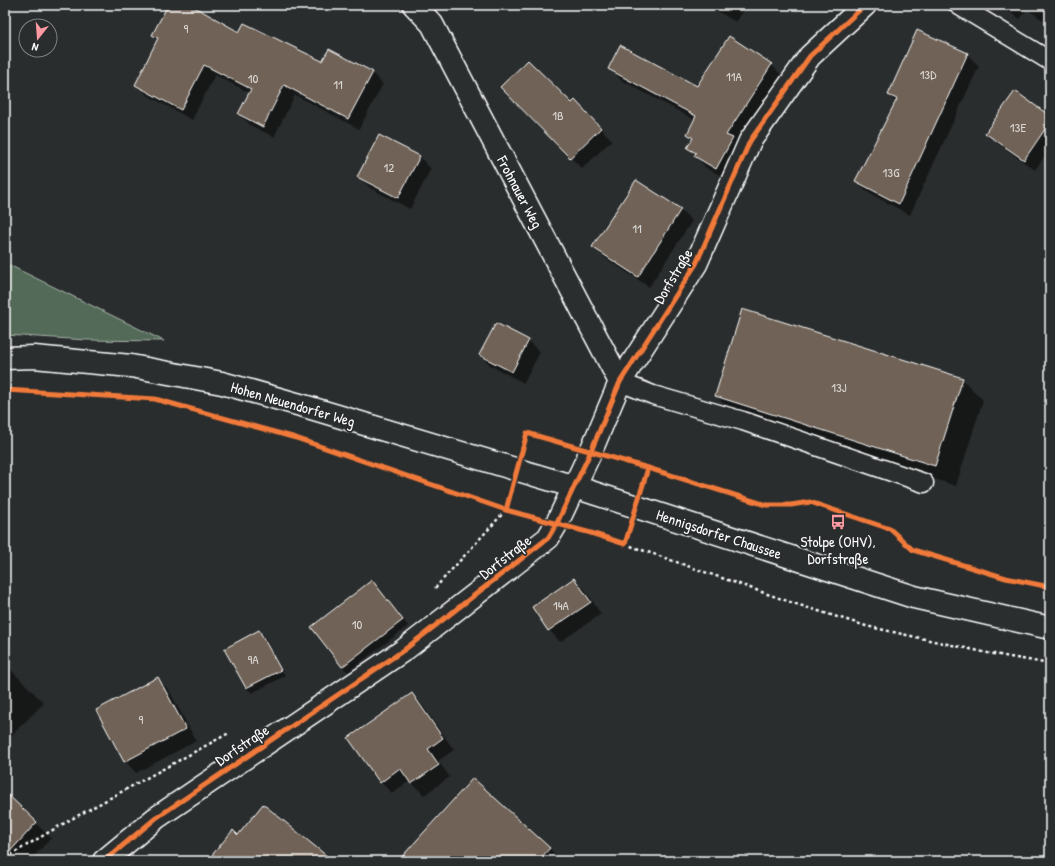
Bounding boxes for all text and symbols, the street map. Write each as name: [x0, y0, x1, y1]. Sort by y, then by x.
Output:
north arrow: [18, 18, 58, 58]
house number: 9: [184, 19, 189, 37]
text: N: [30, 40, 40, 55]
house number: 13D: [920, 65, 937, 83]
house number: 11A: [726, 67, 743, 85]
house number: 10: [248, 69, 258, 87]
house number: 11: [333, 75, 343, 93]
house number: 1B: [552, 106, 564, 124]
house number: 13E: [1010, 118, 1026, 136]
street label: Frohnauer Weg: [492, 151, 548, 232]
house number: 12: [384, 158, 394, 176]
house number: 13G: [883, 163, 900, 181]
house number: 11: [632, 219, 642, 237]
street label: Dorfstraße: [648, 244, 698, 307]
street label: Hohen Neuendorfer Weg: [228, 376, 358, 432]
house number: 13J: [831, 378, 847, 396]
street label: Hennigsdorfer Chaussee: [654, 504, 784, 564]
bus stop icon: Stolpe (OHV), Dorfstraße: [829, 513, 847, 531]
street label: Dorfstraße: [475, 530, 535, 584]
place label: Stolpe (OHV), Dorfstraße: [800, 531, 876, 569]
house number: 14A: [553, 596, 570, 614]
house number: 10: [352, 615, 362, 633]
house number: 9A: [247, 650, 259, 668]
house number: 9: [139, 710, 144, 728]
street label: Dorfstraße: [211, 719, 273, 771]

